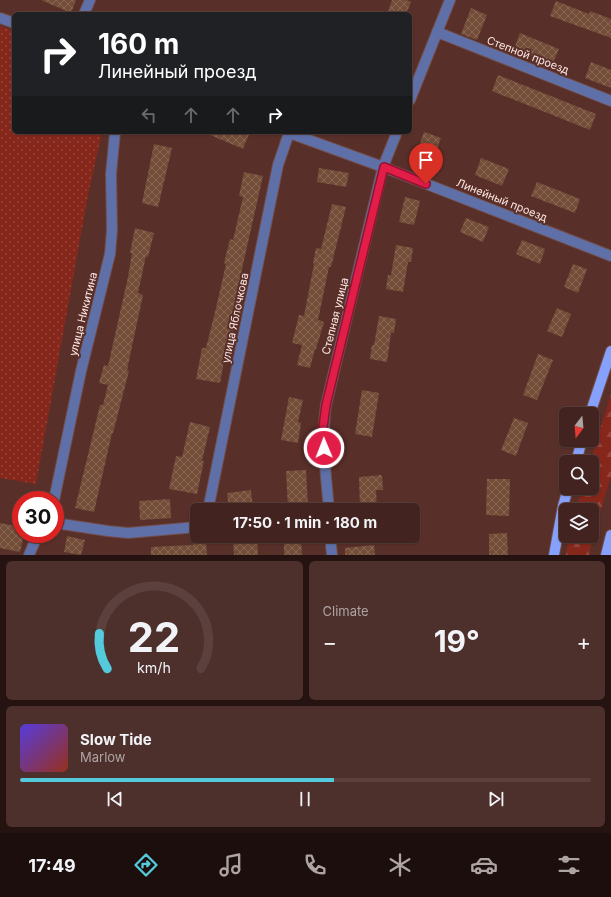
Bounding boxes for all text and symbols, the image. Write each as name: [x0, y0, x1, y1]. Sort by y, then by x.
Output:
text: 160 m: [98, 27, 179, 61]
icon: right: [32, 28, 84, 80]
street label: Степной проезд: [485, 33, 571, 77]
text: Линейный проезд: [98, 61, 257, 82]
icon: left: [138, 104, 160, 126]
icon: ahead: [180, 104, 202, 126]
icon: ahead: [222, 104, 244, 126]
icon: right: [264, 104, 286, 126]
pin: [409, 143, 443, 184]
icon: arrive: [415, 149, 437, 171]
street label: Линейный проезд: [454, 175, 550, 225]
street label: улица Никитина: [66, 271, 100, 357]
street label: улица Яблочкова: [219, 272, 251, 364]
street label: Степная улица: [319, 276, 351, 356]
north arrow: [559, 407, 599, 447]
map controls: [559, 407, 599, 543]
position arrow: [303, 427, 345, 469]
button: search: [559, 455, 599, 495]
speed limit sign: 30: [12, 491, 64, 543]
button: layers: [559, 503, 599, 543]
text: 17:50 · 1 min · 180 m: [233, 513, 377, 532]
text: Climate: [323, 603, 369, 619]
text: 22: [128, 611, 180, 661]
text: 19°: [434, 623, 480, 659]
text: −: [323, 629, 337, 655]
text: +: [576, 629, 591, 655]
text: km/h: [137, 658, 171, 675]
text: Slow Tide: [80, 730, 152, 749]
text: Marlow: [80, 749, 126, 765]
icon: previous: [104, 788, 126, 810]
icon: pause: [294, 788, 316, 810]
icon: next: [485, 788, 507, 810]
icon: directions: [132, 851, 160, 879]
icon: music: [217, 851, 245, 879]
icon: phone: [301, 851, 329, 879]
icon: climate: [386, 851, 414, 879]
icon: car: [470, 851, 498, 879]
icon: filters: [555, 851, 583, 879]
text: 17:49: [28, 855, 76, 876]

